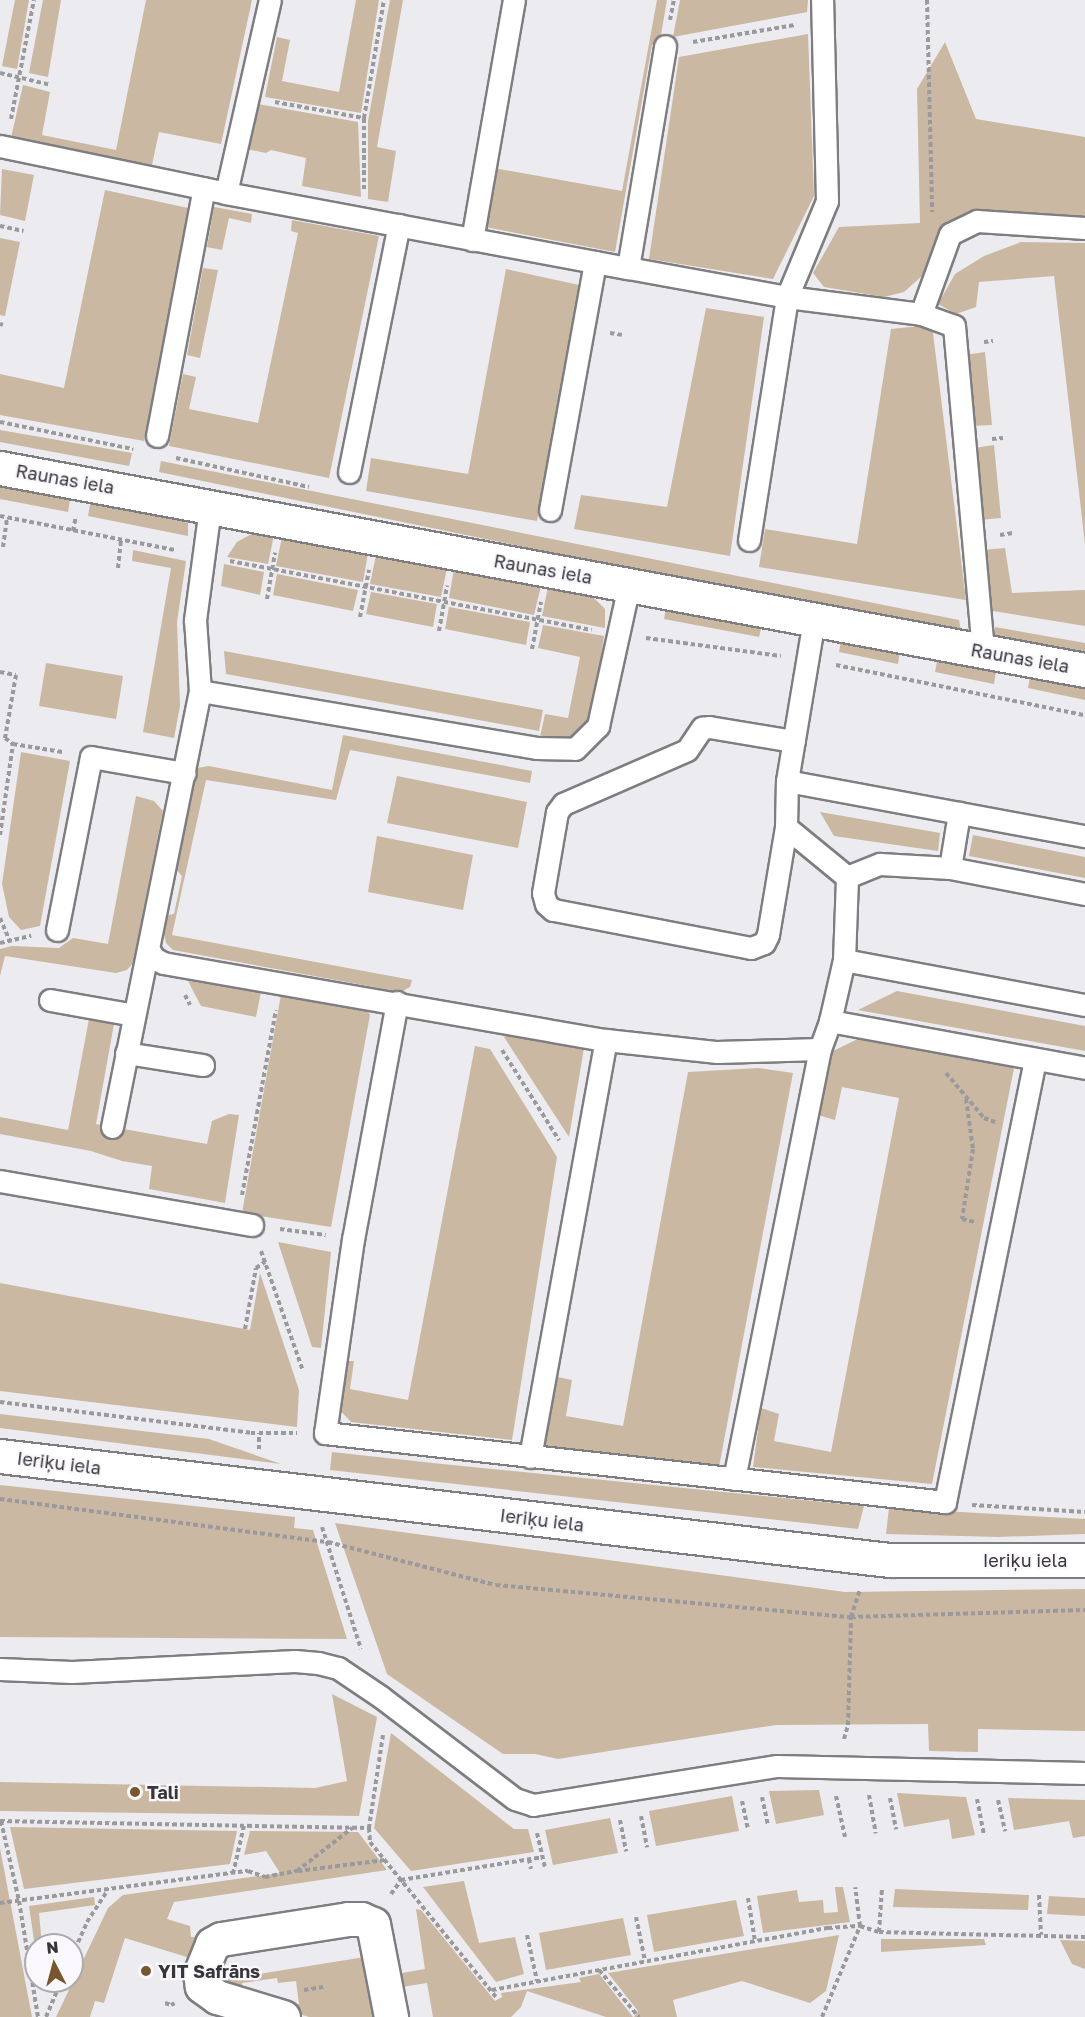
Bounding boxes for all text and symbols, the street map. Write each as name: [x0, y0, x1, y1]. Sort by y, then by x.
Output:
street label: Raunas iela: [14, 460, 116, 498]
street label: Raunas iela: [492, 550, 594, 588]
street label: Raunas iela: [969, 639, 1071, 677]
street label: Ieriķu iela: [16, 1447, 102, 1479]
street label: Ieriķu iela: [499, 1504, 585, 1536]
street label: Ieriķu iela: [983, 1549, 1067, 1571]
place label: Tali: [147, 1781, 179, 1803]
marker: Tali: [128, 1785, 142, 1799]
north arrow: [24, 1933, 84, 1993]
text: N: [45, 1937, 59, 1958]
place label: YIT Safrāns: [158, 1960, 260, 1982]
marker: YIT Safrāns: [139, 1964, 153, 1978]

